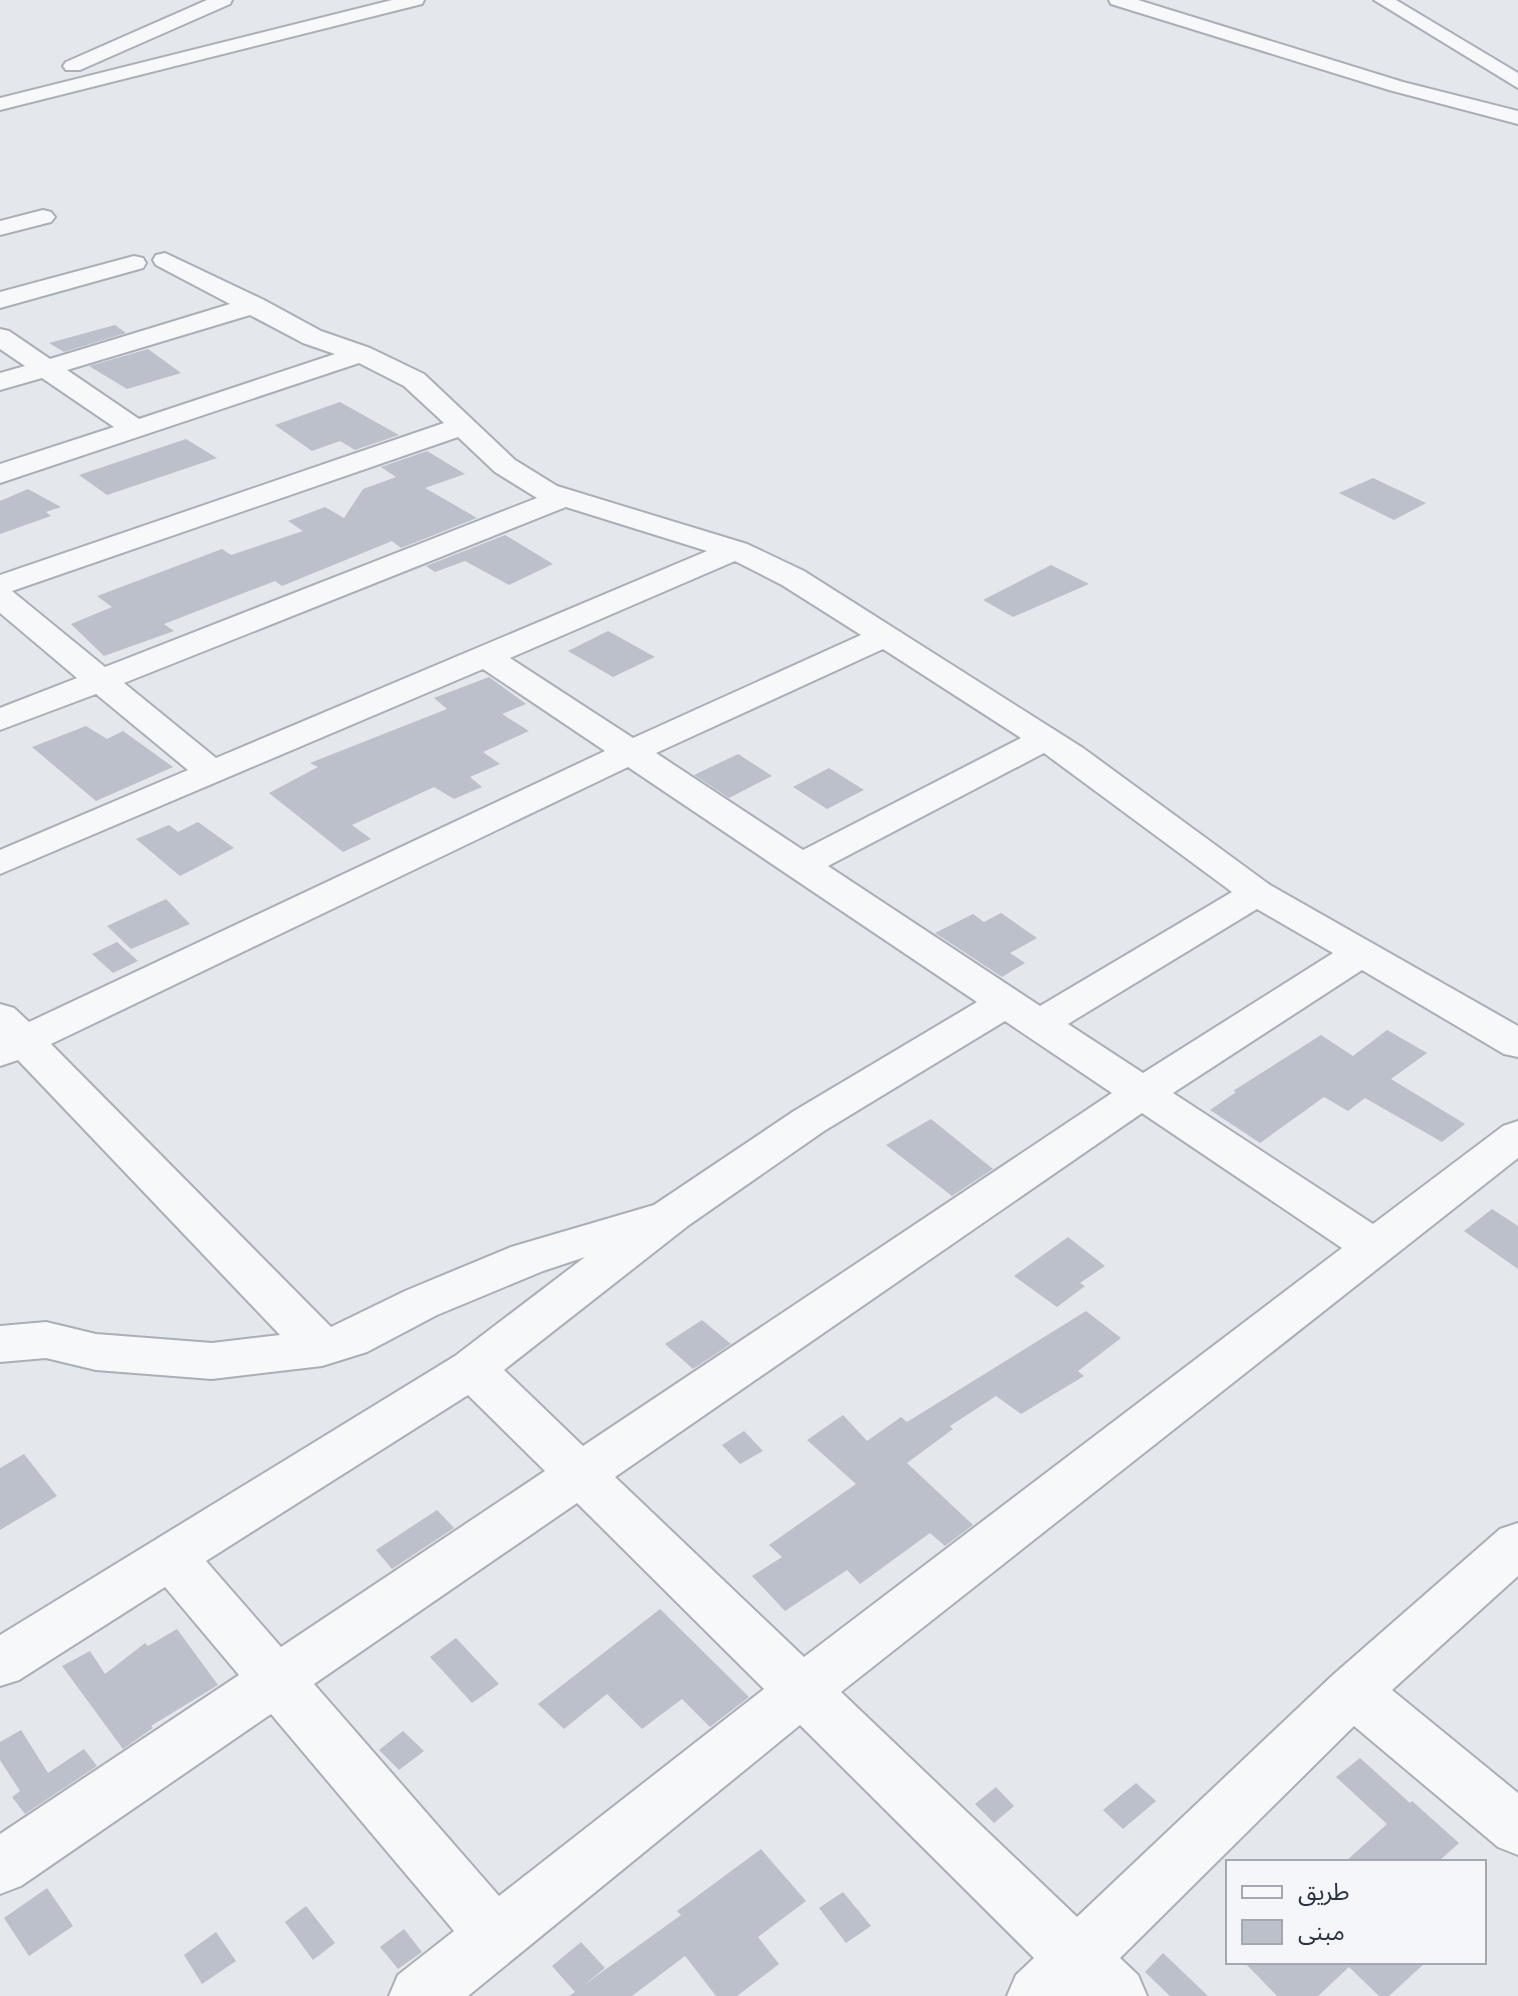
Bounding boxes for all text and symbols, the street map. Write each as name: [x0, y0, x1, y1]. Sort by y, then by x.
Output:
legend: [1226, 1860, 1486, 1964]
text: طريق: [1298, 1876, 1350, 1907]
text: مبنى: [1298, 1916, 1345, 1947]

